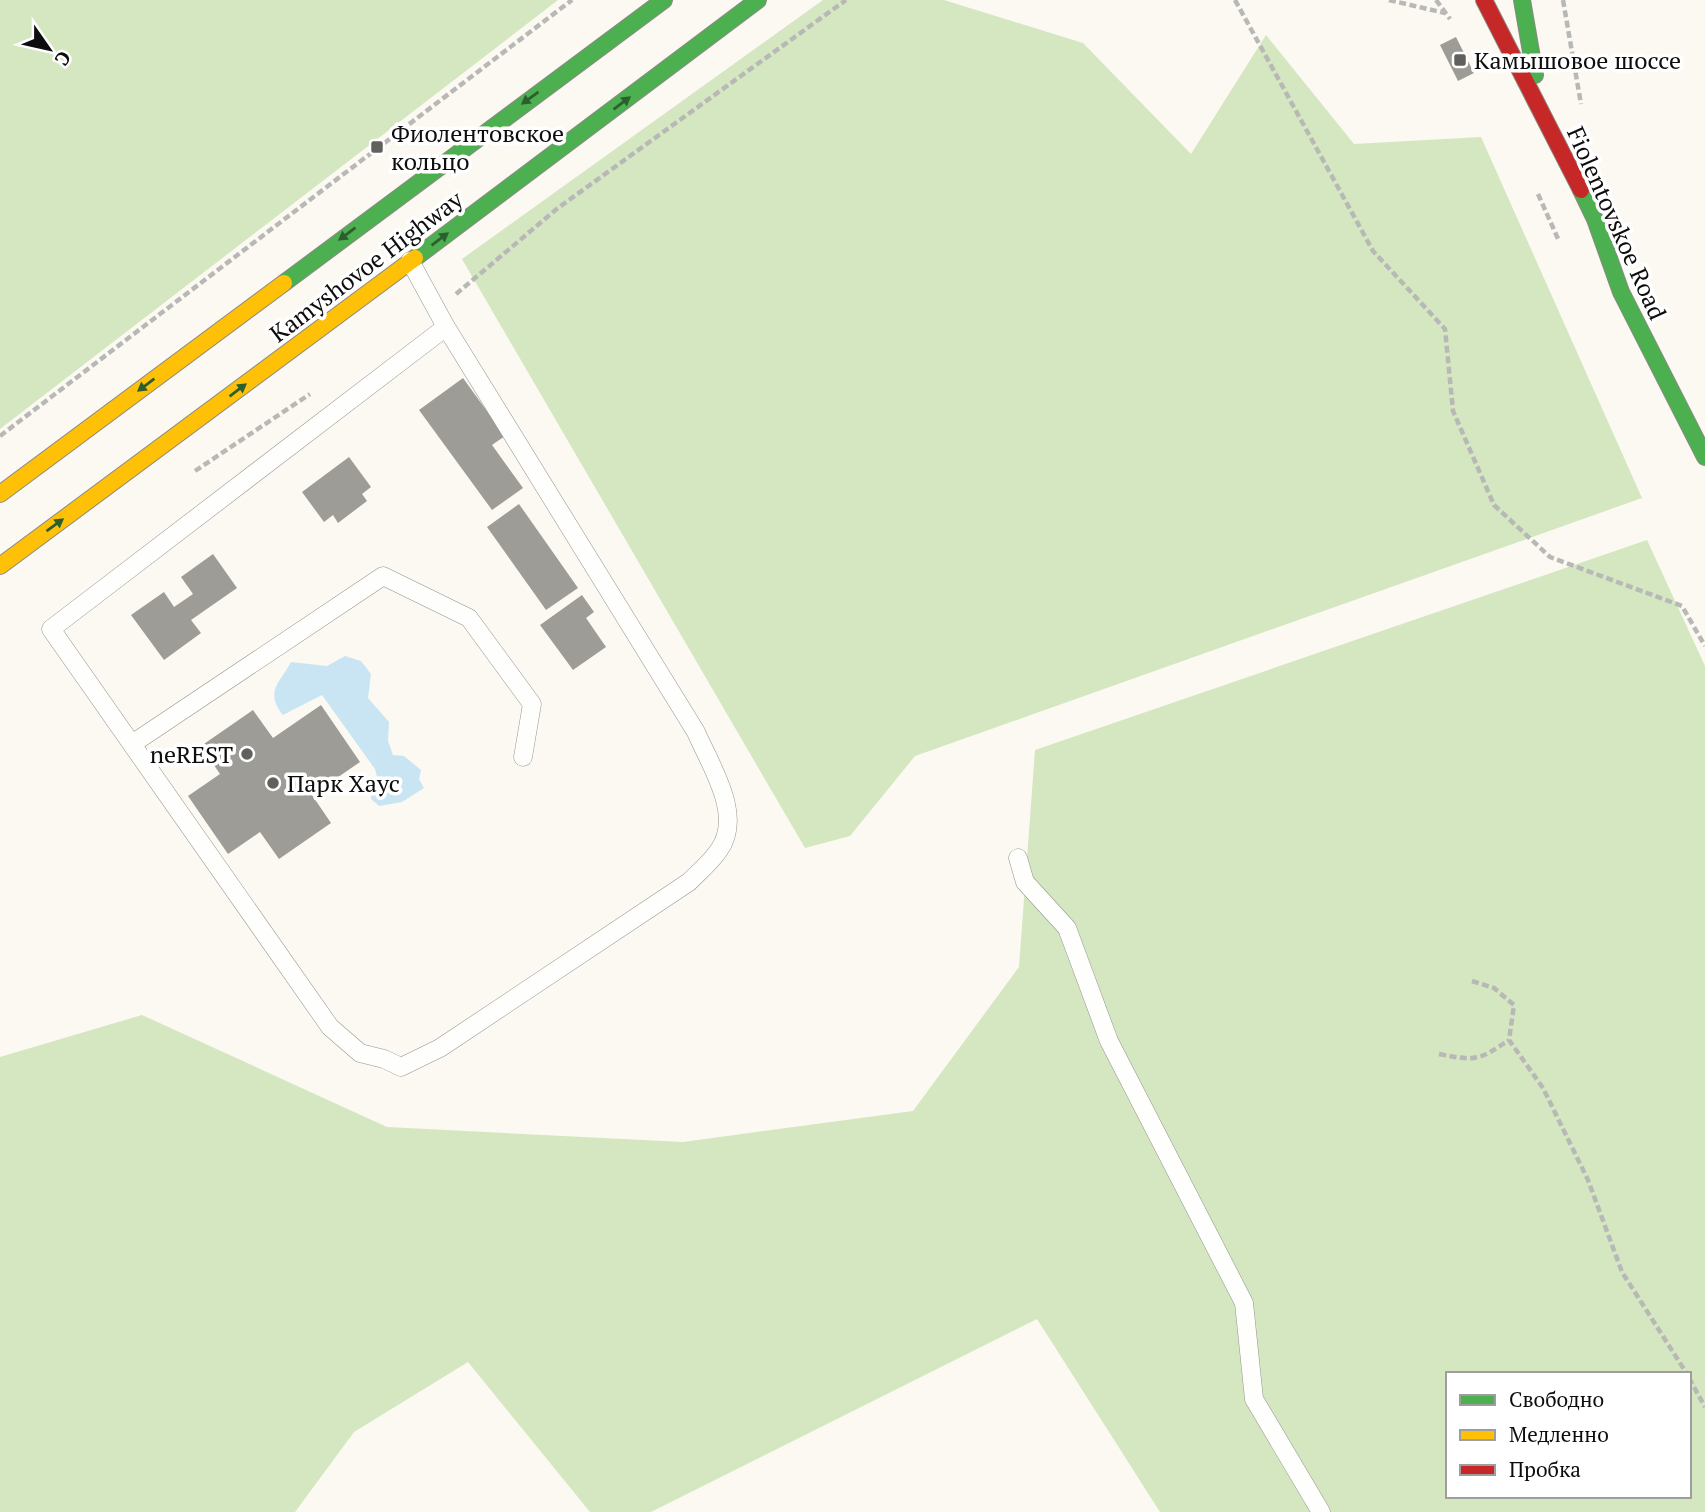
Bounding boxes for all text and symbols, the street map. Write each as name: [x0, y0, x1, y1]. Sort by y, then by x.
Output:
north arrow: [14, 14, 84, 84]
place label: Камышовое шоссе: [1474, 44, 1681, 76]
text: С: [50, 47, 77, 71]
marker: Камышовое шоссе: [1452, 52, 1468, 68]
one-way arrow: [521, 91, 539, 105]
one-way arrow: [613, 96, 631, 110]
place label: Фиолентовское кольцо: [391, 117, 564, 177]
street label: Fiolentovskoe Road: [1560, 121, 1674, 325]
marker: Фиолентовское кольцо: [369, 139, 385, 155]
street label: Kamyshovoe Highway: [263, 182, 470, 349]
one-way arrow: [339, 227, 357, 242]
one-way arrow: [431, 233, 449, 247]
one-way arrow: [137, 378, 155, 393]
one-way arrow: [229, 383, 247, 397]
one-way arrow: [46, 518, 64, 532]
place label: neREST: [150, 738, 233, 770]
marker: neREST: [239, 746, 255, 762]
place label: Парк Хаус: [287, 767, 400, 799]
marker: Парк Хаус: [265, 775, 281, 791]
legend: [1446, 1372, 1691, 1498]
text: Свободно: [1509, 1385, 1604, 1413]
text: Медленно: [1509, 1420, 1609, 1448]
text: Пробка: [1509, 1455, 1581, 1483]

